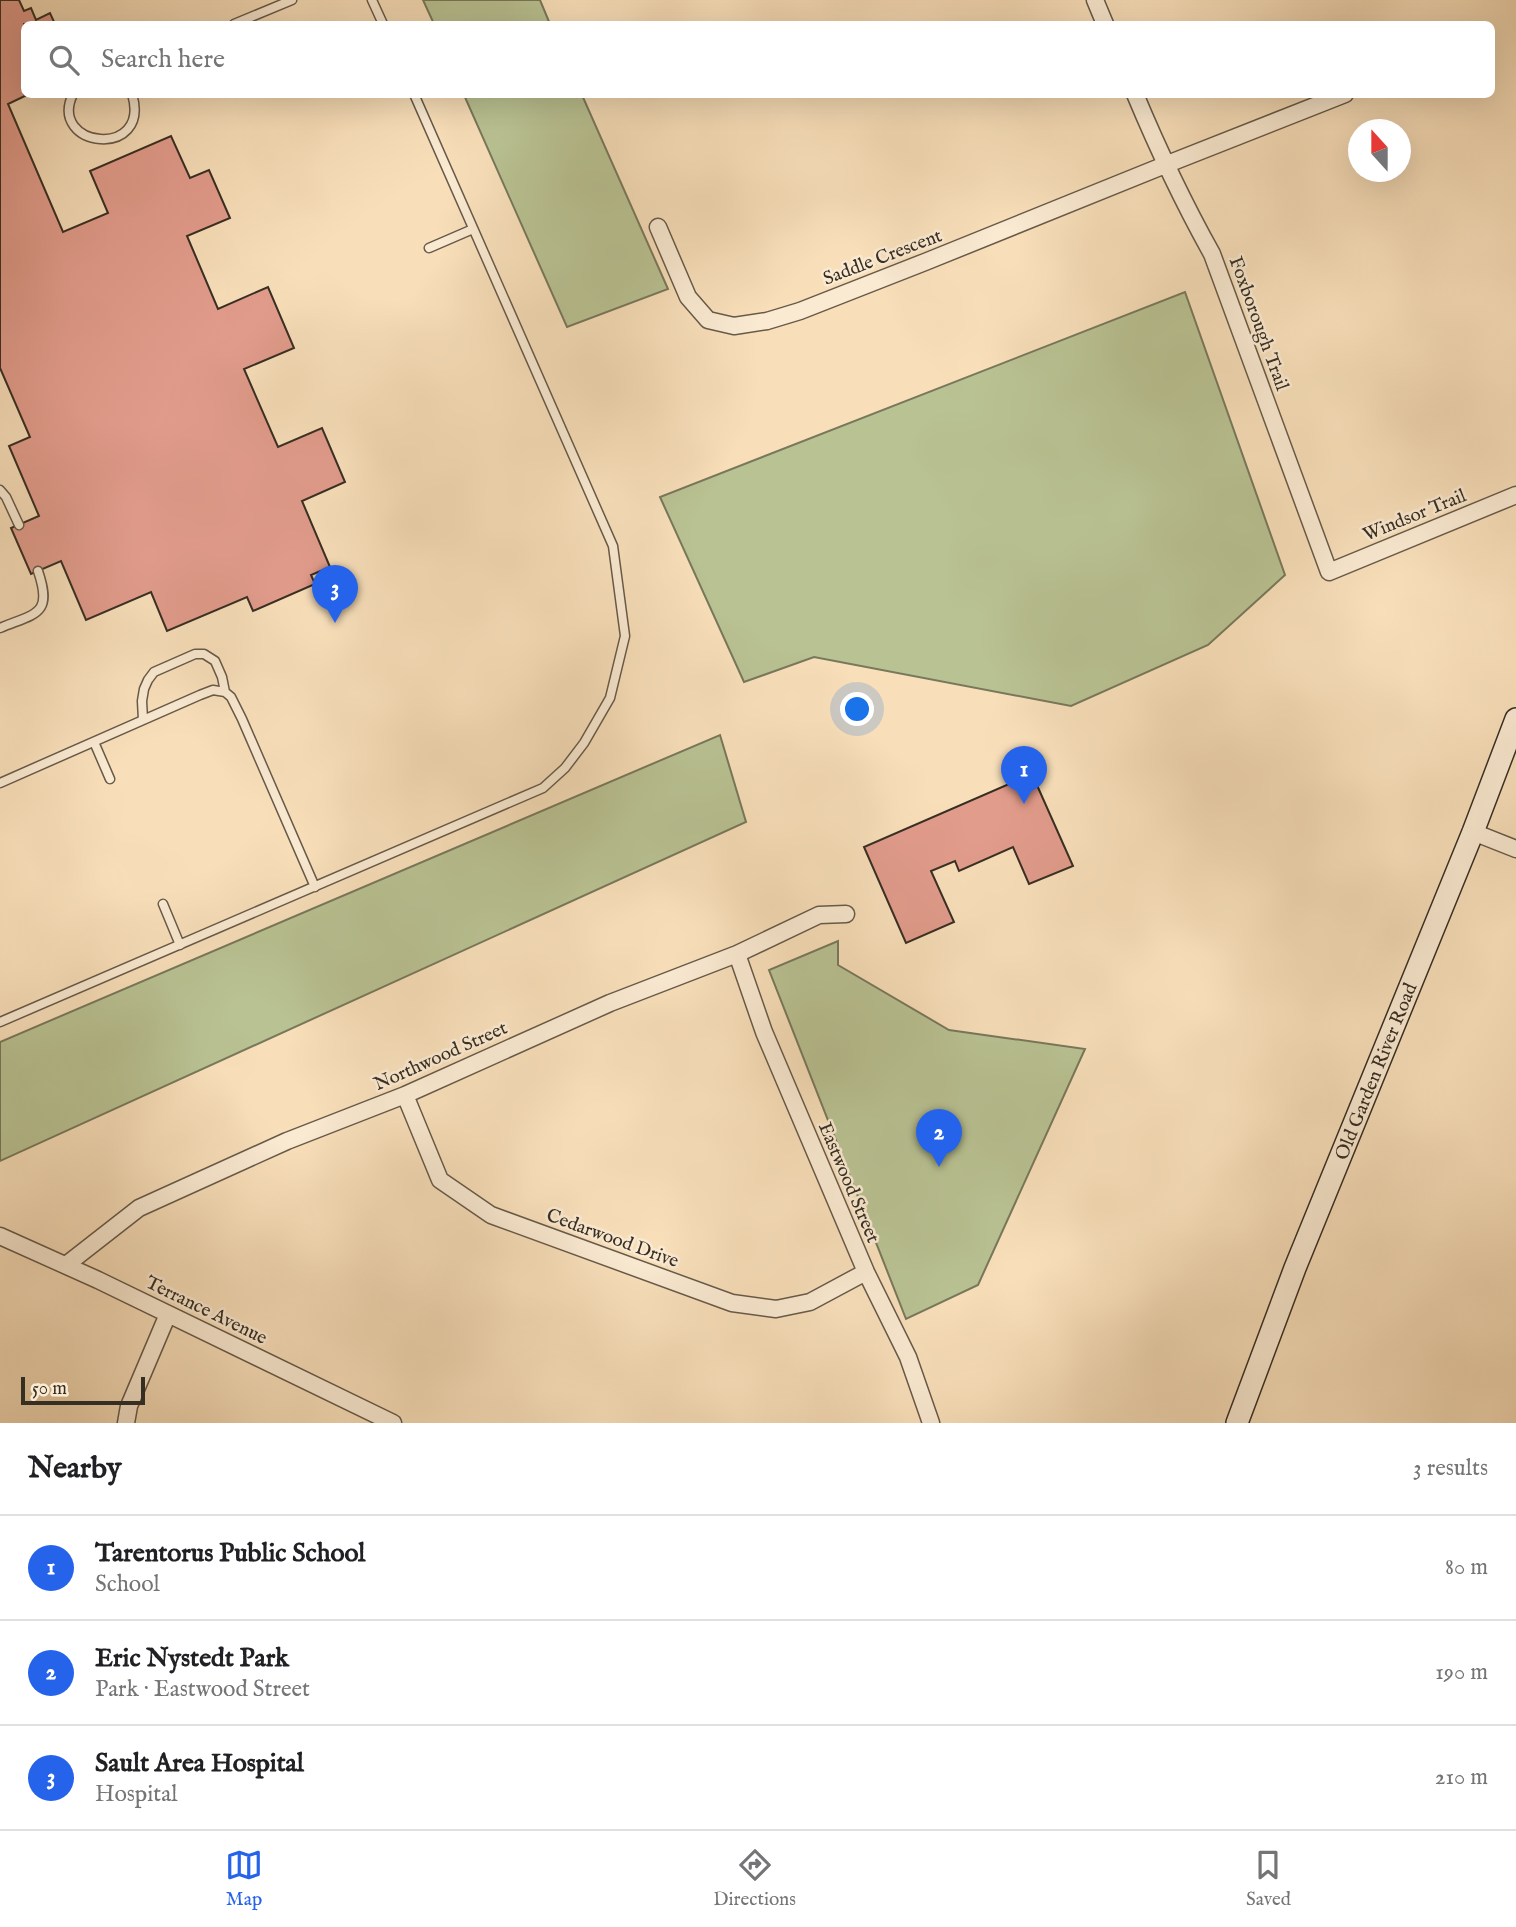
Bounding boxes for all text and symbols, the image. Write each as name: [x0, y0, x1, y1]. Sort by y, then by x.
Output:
search box: [21, 21, 1495, 98]
icon: search: [45, 41, 83, 79]
text: Search here: [101, 43, 225, 76]
north arrow: [1348, 119, 1411, 182]
street label: Saddle Crescent: [820, 224, 946, 292]
street label: Foxborough Trail: [1223, 253, 1294, 395]
street label: Windsor Trail: [1360, 484, 1471, 547]
pin: 3: [312, 565, 358, 623]
your location: [840, 692, 874, 726]
pin: 1: [1001, 746, 1047, 804]
street label: Old Garden River Road: [1330, 979, 1424, 1164]
street label: Northwood Street: [370, 1016, 512, 1097]
pin: 2: [916, 1109, 962, 1167]
street label: Eastwood Street: [812, 1119, 885, 1247]
street label: Cedarwood Drive: [543, 1204, 682, 1274]
street label: Terrance Avenue: [141, 1271, 271, 1351]
scale bar: [21, 1374, 145, 1406]
text: 50 m: [32, 1377, 67, 1401]
text: Nearby: [28, 1450, 121, 1488]
text: 3 results: [1413, 1454, 1488, 1483]
text: Tarentorus Public School: [95, 1537, 365, 1570]
text: 1: [47, 1553, 55, 1582]
text: 80 m: [1445, 1553, 1488, 1582]
text: School: [95, 1570, 160, 1599]
text: Eric Nystedt Park: [95, 1642, 289, 1675]
text: 2: [46, 1658, 56, 1687]
text: 190 m: [1435, 1658, 1488, 1687]
text: Park · Eastwood Street: [95, 1675, 310, 1704]
text: Sault Area Hospital: [95, 1747, 304, 1780]
text: 3: [47, 1763, 55, 1792]
text: 210 m: [1435, 1763, 1488, 1792]
text: Hospital: [95, 1780, 177, 1809]
tab: Map: [225, 1846, 263, 1912]
tab: Directions: [713, 1846, 796, 1912]
tab: Saved: [1246, 1846, 1291, 1912]

